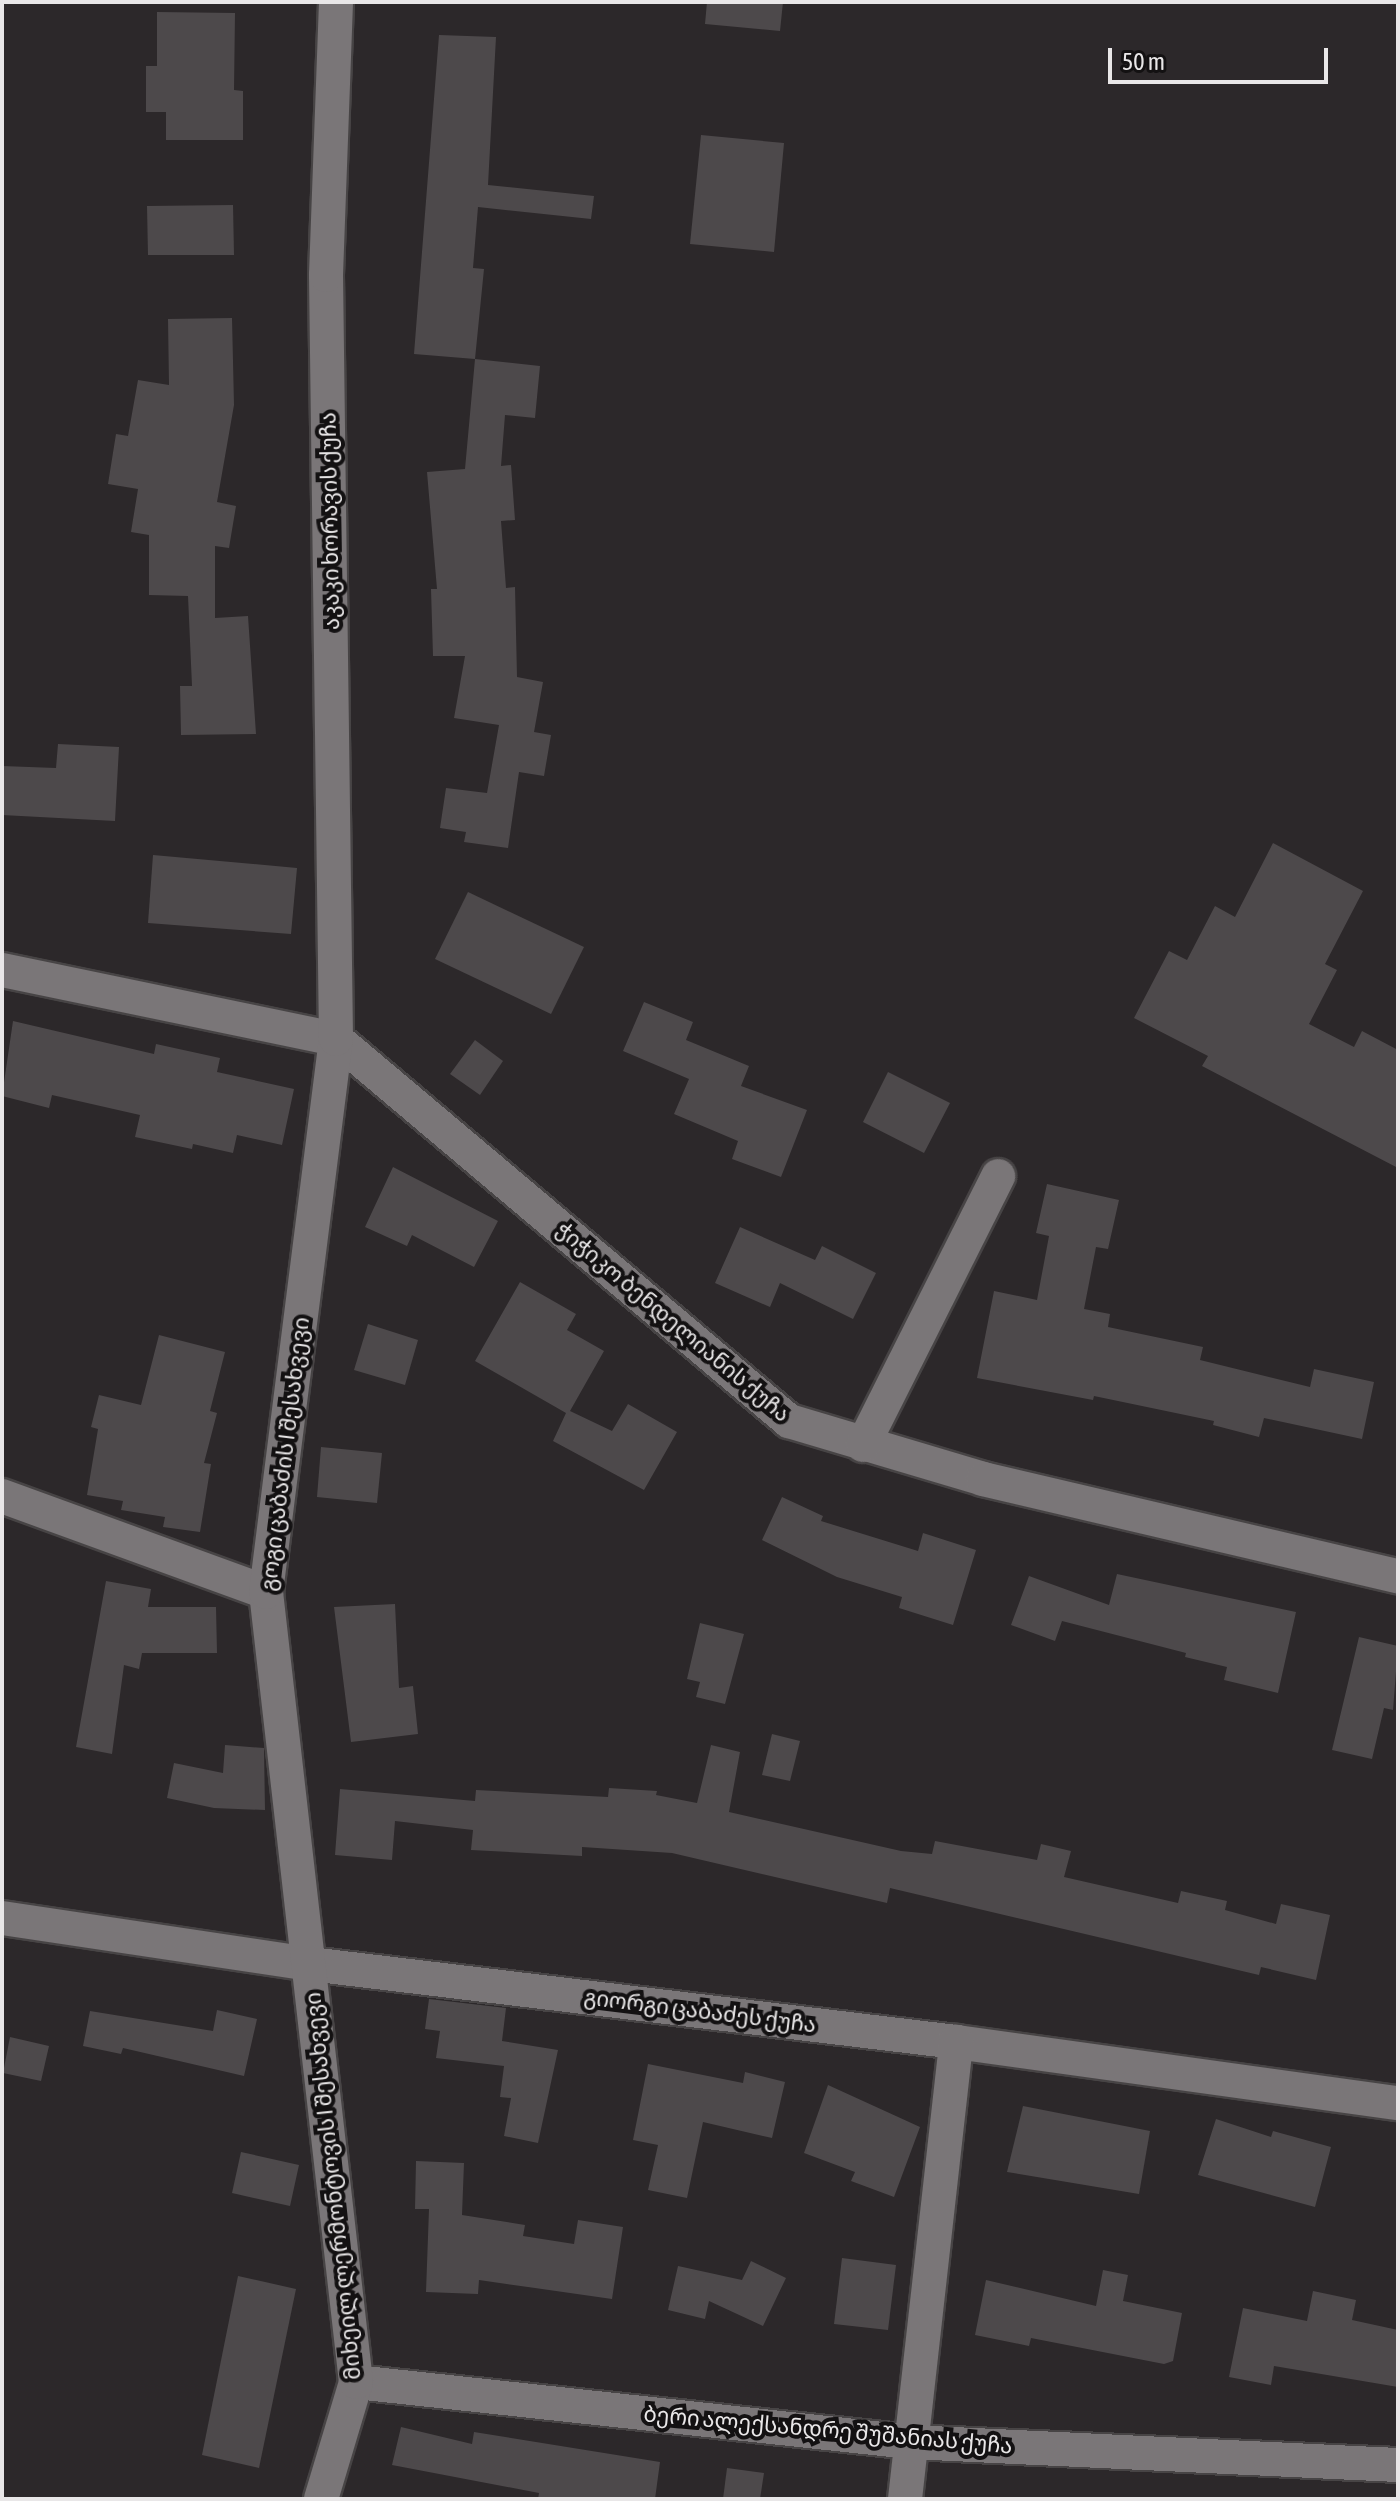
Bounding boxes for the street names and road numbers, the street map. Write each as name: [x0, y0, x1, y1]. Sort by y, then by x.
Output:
street label: აკაკი ხორავის ქუჩა: [315, 412, 345, 630]
street label: ჭიჭიკო ბენდელიანის ქუჩა: [551, 1216, 795, 1428]
street label: გოგი ცაბაძის I შესახვევი: [255, 1315, 315, 1593]
street label: გიორგი ცაბაძეს ქუჩა: [582, 1984, 818, 2038]
street label: მიხეილ ლერმონტოვის I შესახვევი: [300, 1991, 366, 2381]
street label: ბერი ალექსანდრე შუშანიას ქუჩა: [642, 2401, 1014, 2459]

